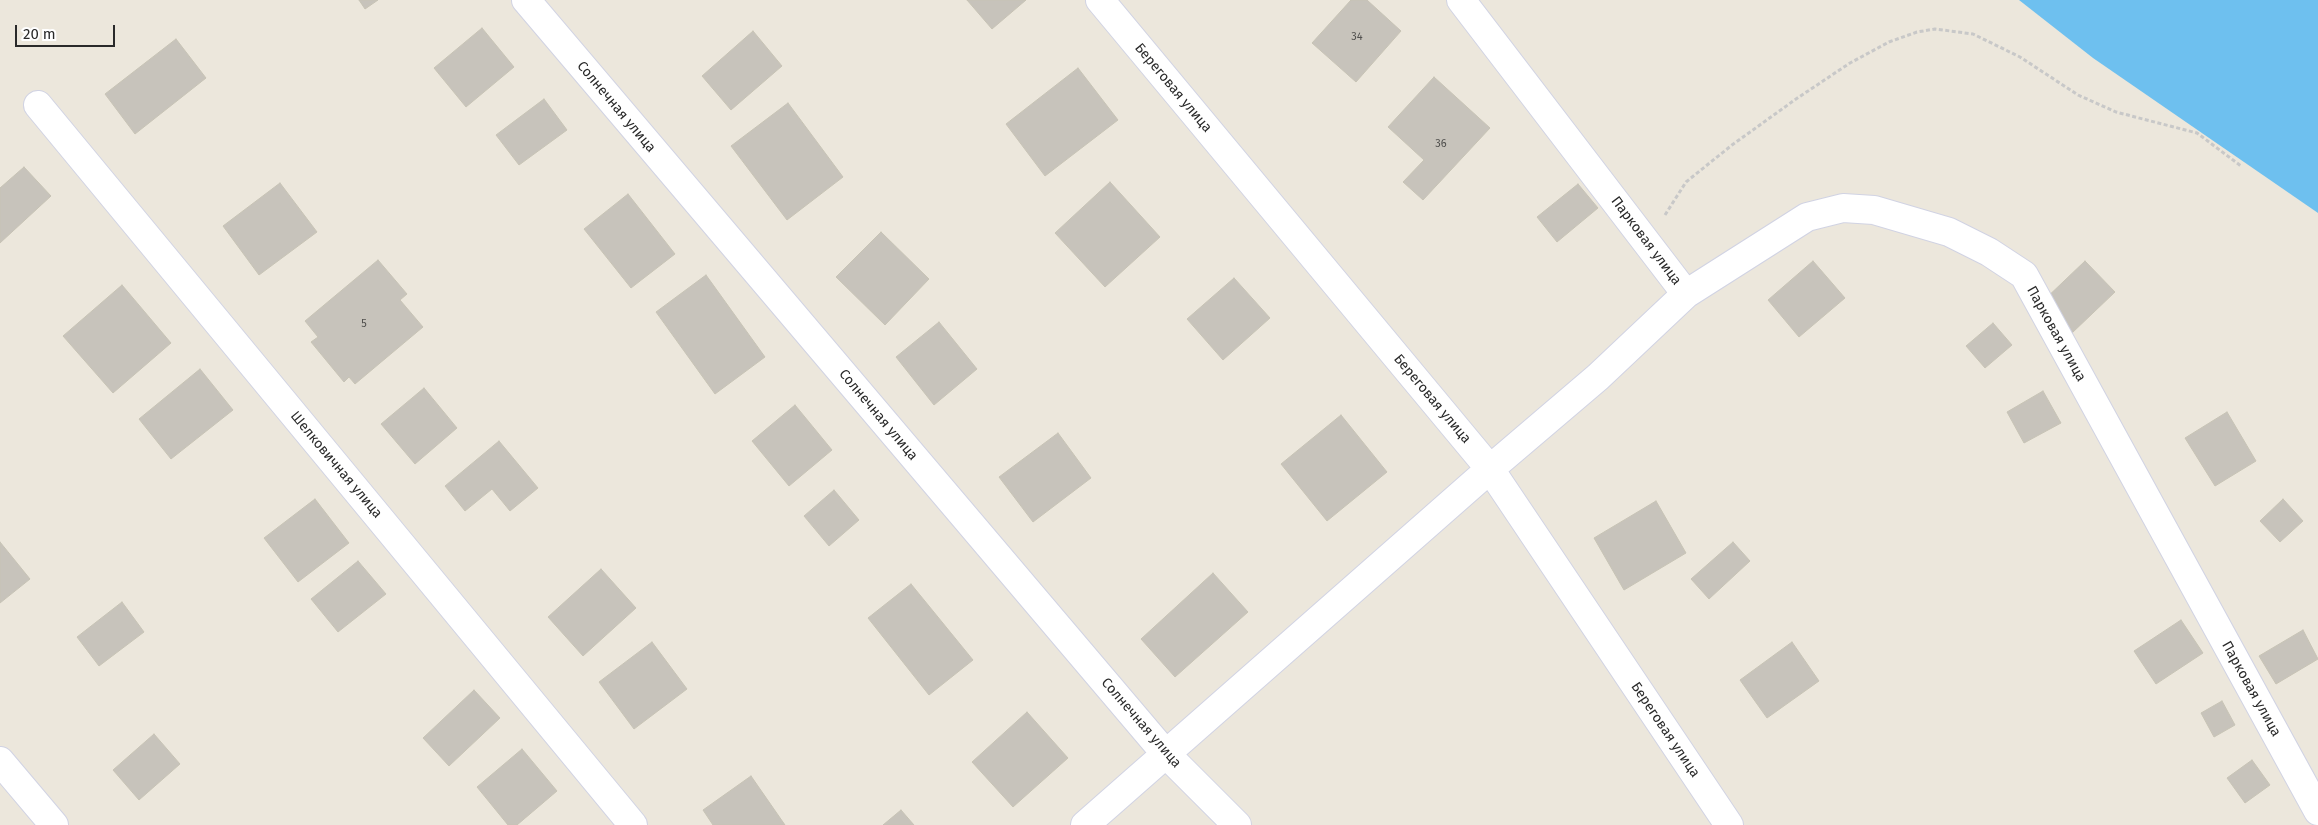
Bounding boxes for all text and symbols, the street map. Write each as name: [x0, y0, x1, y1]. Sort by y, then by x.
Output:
scale bar: [18, 15, 118, 47]
text: 20 m: [23, 25, 56, 43]
house number: 34: [1351, 30, 1363, 44]
street label: Береговая улица: [1131, 40, 1215, 136]
street label: Солнечная улица: [573, 58, 659, 156]
house number: 36: [1435, 137, 1447, 151]
street label: Парковая улица: [1607, 193, 1685, 289]
street label: Парковая улица: [2023, 283, 2089, 385]
house number: 5: [361, 317, 367, 331]
street label: Береговая улица: [1390, 351, 1474, 447]
street label: Солнечная улица: [835, 366, 921, 464]
street label: Шелковичная улица: [286, 408, 386, 522]
street label: Парковая улица: [2218, 638, 2284, 740]
street label: Солнечная улица: [1097, 675, 1185, 771]
street label: Береговая улица: [1627, 679, 1703, 781]

